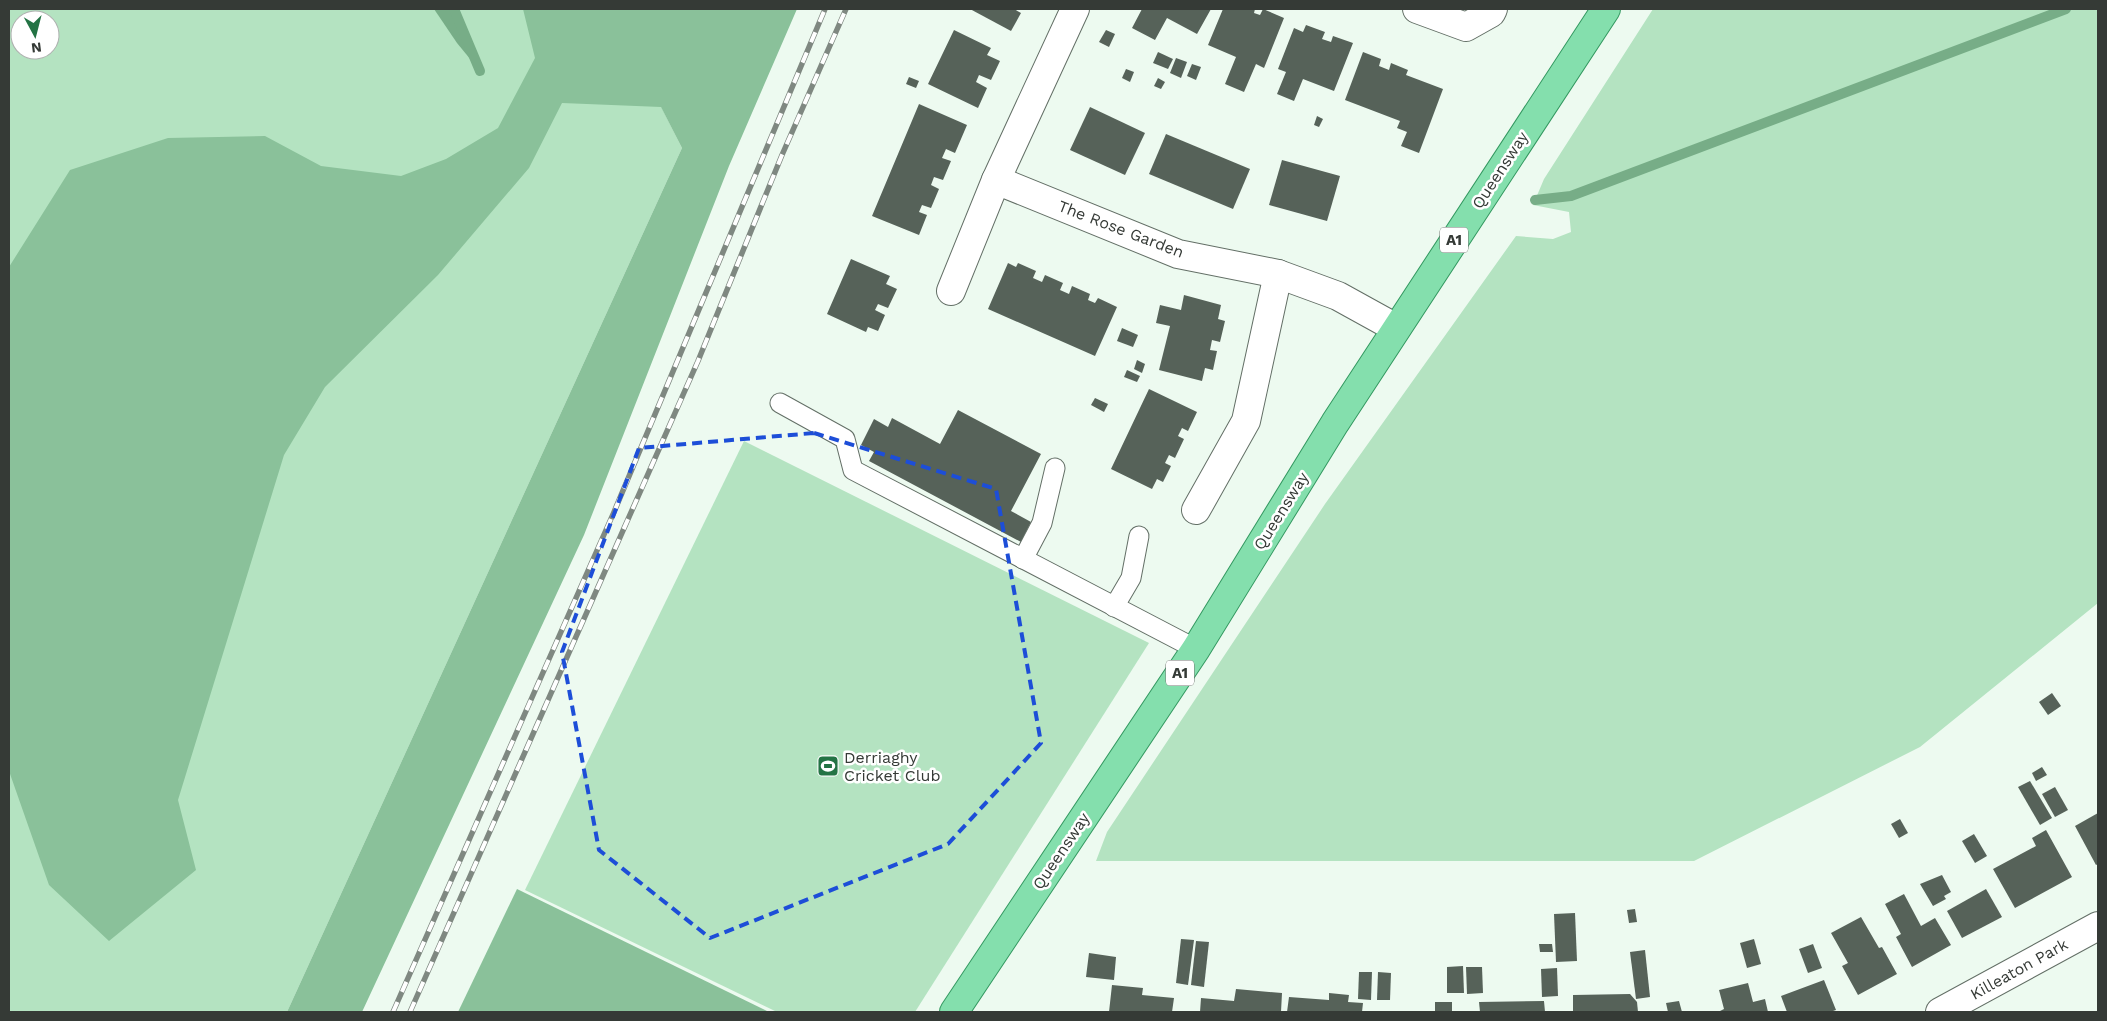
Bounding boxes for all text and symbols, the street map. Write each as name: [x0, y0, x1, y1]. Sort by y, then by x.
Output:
north arrow: [10, 10, 60, 60]
text: N: [30, 39, 43, 56]
street label: Queensway: [1468, 127, 1532, 212]
street label: The Rose Garden: [1055, 196, 1187, 262]
road number: A1: [1440, 228, 1468, 252]
street label: Queensway: [1250, 468, 1313, 553]
road number: A1: [1166, 660, 1194, 686]
place label: Derriaghy Cricket Club: [844, 748, 940, 785]
sports icon: Derriaghy Cricket Club: [816, 754, 840, 778]
street label: Queensway: [1028, 809, 1094, 893]
street label: Killeaton Park: [1967, 934, 2071, 1004]

